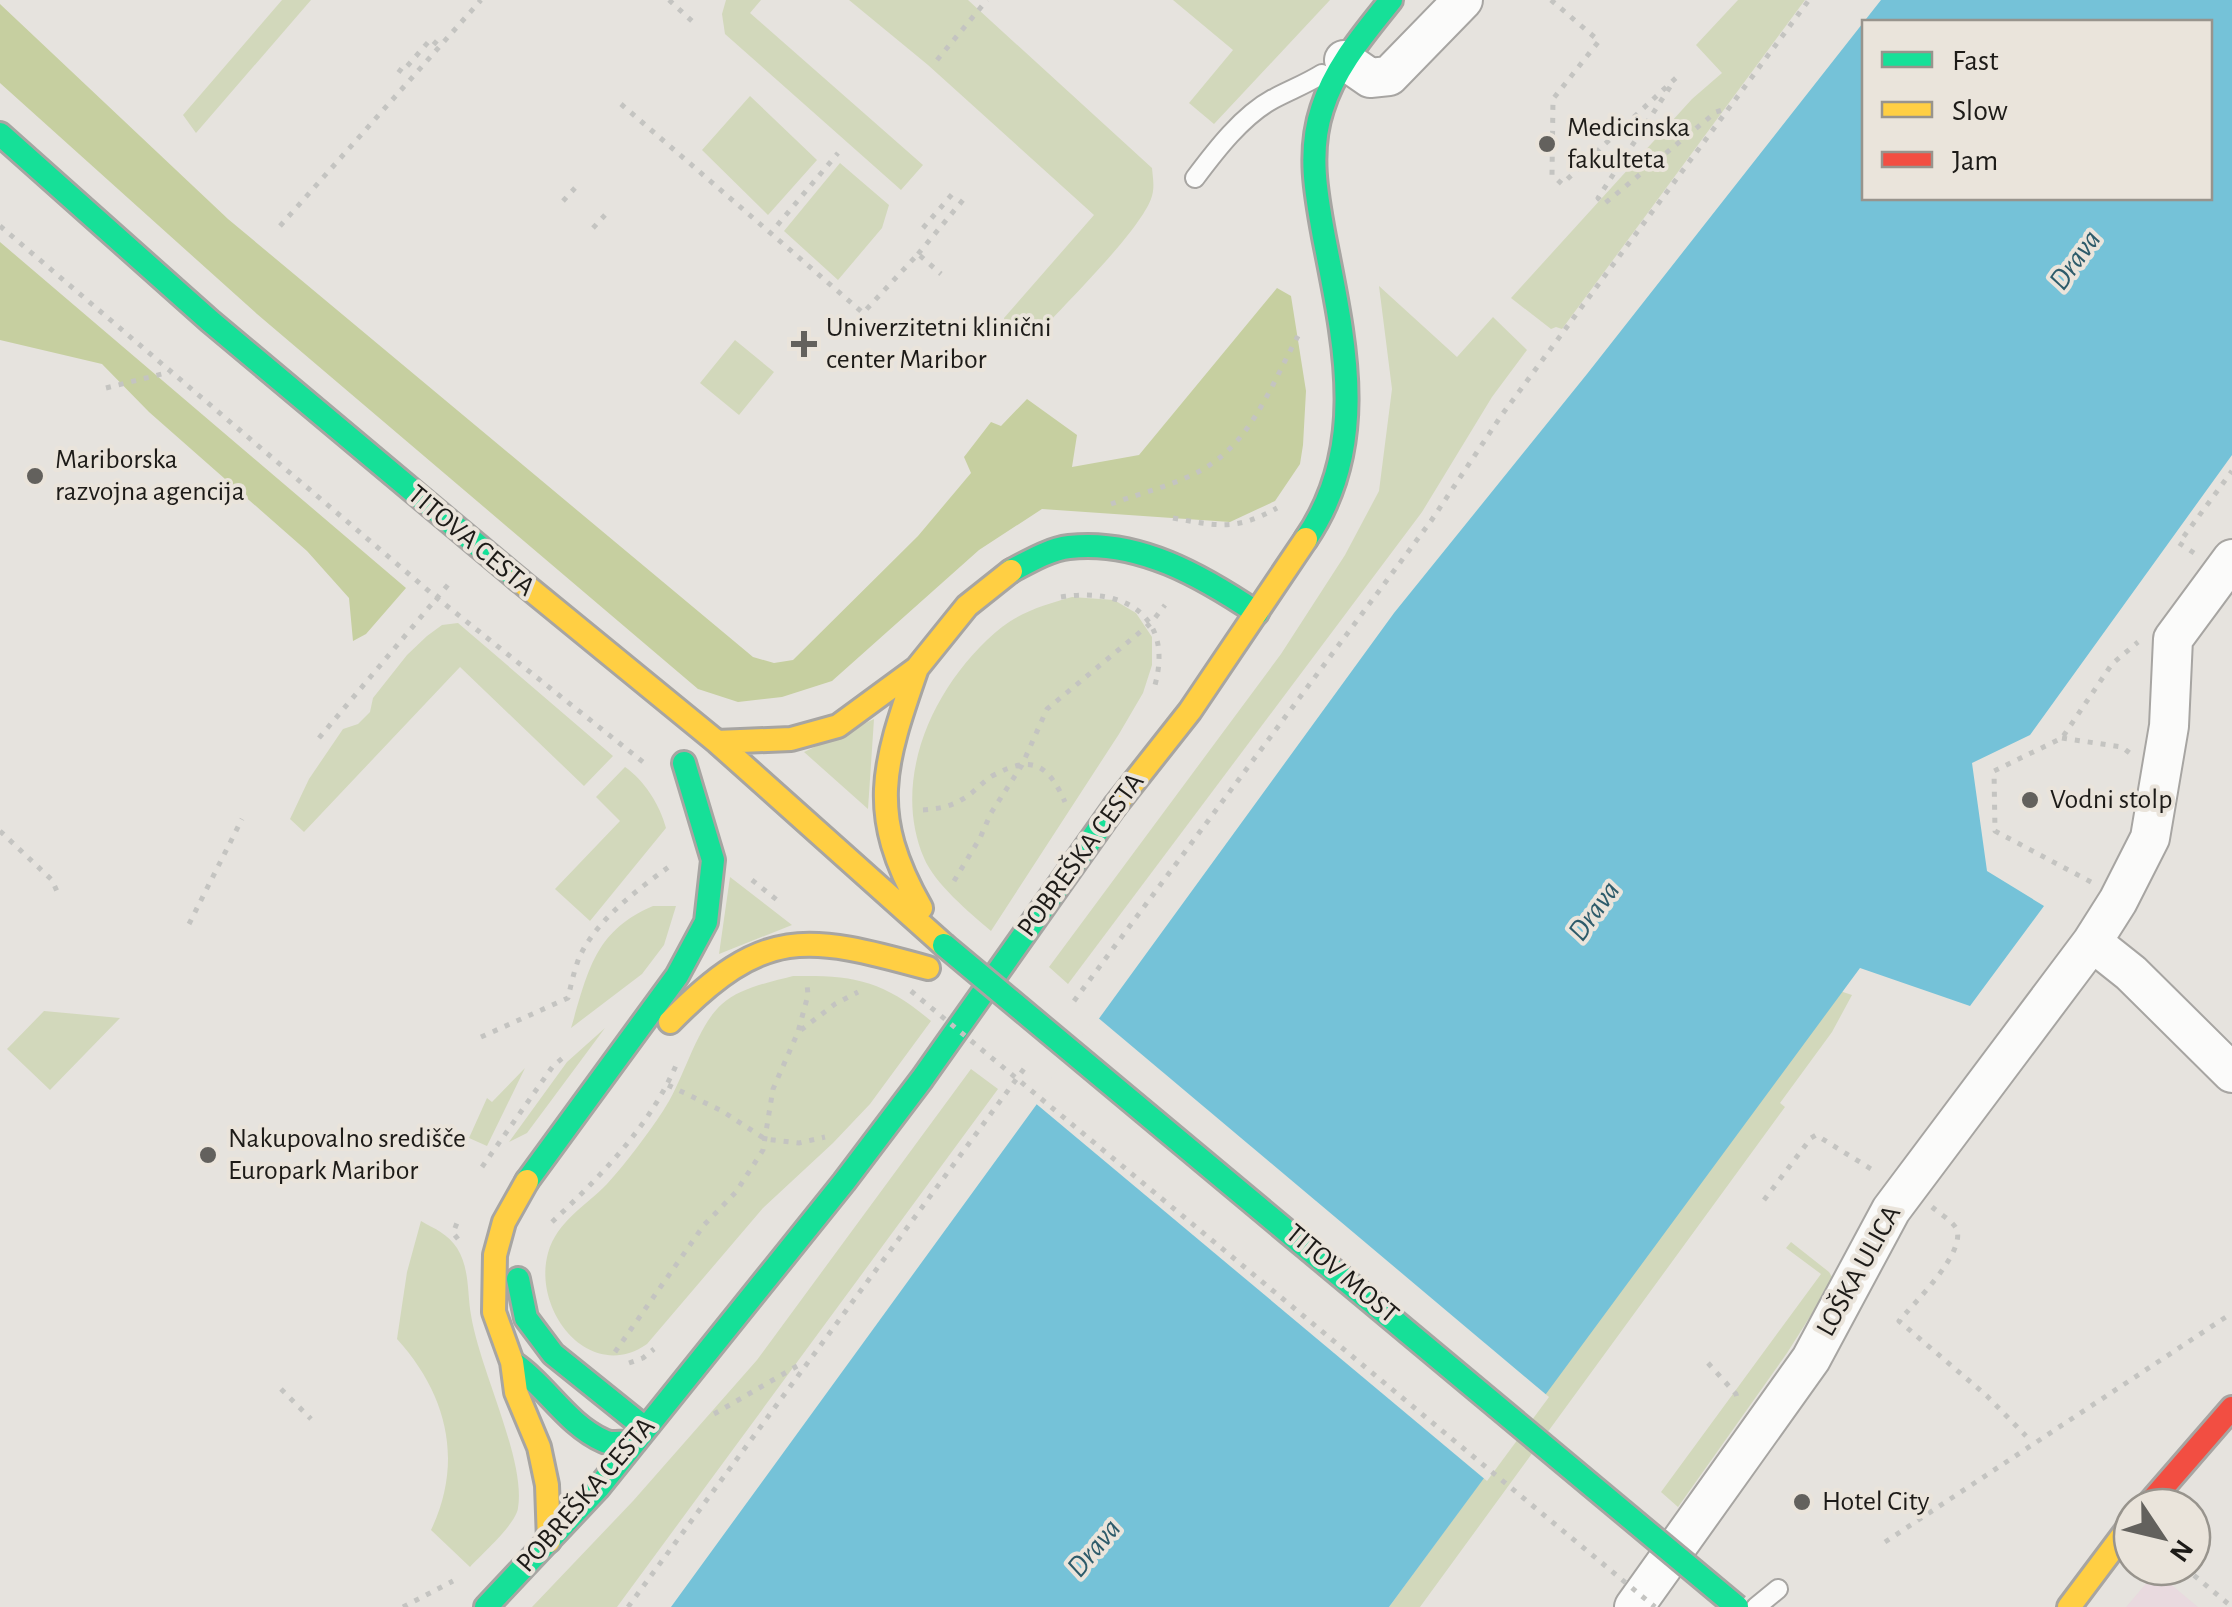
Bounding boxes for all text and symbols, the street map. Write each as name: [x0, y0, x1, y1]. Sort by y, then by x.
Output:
legend: [1862, 20, 2212, 200]
text: Fast: [1952, 46, 1999, 76]
text: Slow: [1952, 96, 2008, 126]
place label: Medicinska fakulteta: [1567, 114, 1690, 174]
marker: Medicinska fakulteta: [1536, 133, 1558, 155]
text: Jam: [1952, 146, 1998, 176]
water label: Drava: [2044, 225, 2106, 295]
place label: Univerzitetni klinični center Maribor: [826, 314, 1052, 374]
marker: Univerzitetni klinični center Maribor: [791, 331, 817, 357]
place label: Mariborska razvojna agencija: [55, 446, 245, 506]
marker: Mariborska razvojna agencija: [24, 465, 46, 487]
street label: TITOVA CESTA: [402, 480, 540, 602]
street label: POBREŠKA CESTA: [1011, 767, 1150, 942]
place label: Vodni stolp: [2050, 786, 2172, 814]
marker: Vodni stolp: [2019, 789, 2041, 811]
water label: Drava: [1563, 876, 1625, 946]
place label: Nakupovalno središče Europark Maribor: [228, 1125, 466, 1185]
marker: Nakupovalno središče Europark Maribor: [197, 1144, 219, 1166]
street label: LOŠKA ULICA: [1810, 1200, 1906, 1341]
street label: TITOV MOST: [1280, 1219, 1404, 1329]
street label: POBREŠKA CESTA: [510, 1411, 661, 1578]
north arrow: [2112, 1487, 2212, 1587]
place label: Hotel City: [1822, 1488, 1930, 1516]
marker: Hotel City: [1791, 1491, 1813, 1513]
water label: Drava: [1061, 1513, 1127, 1583]
text: N: [2164, 1534, 2198, 1566]

